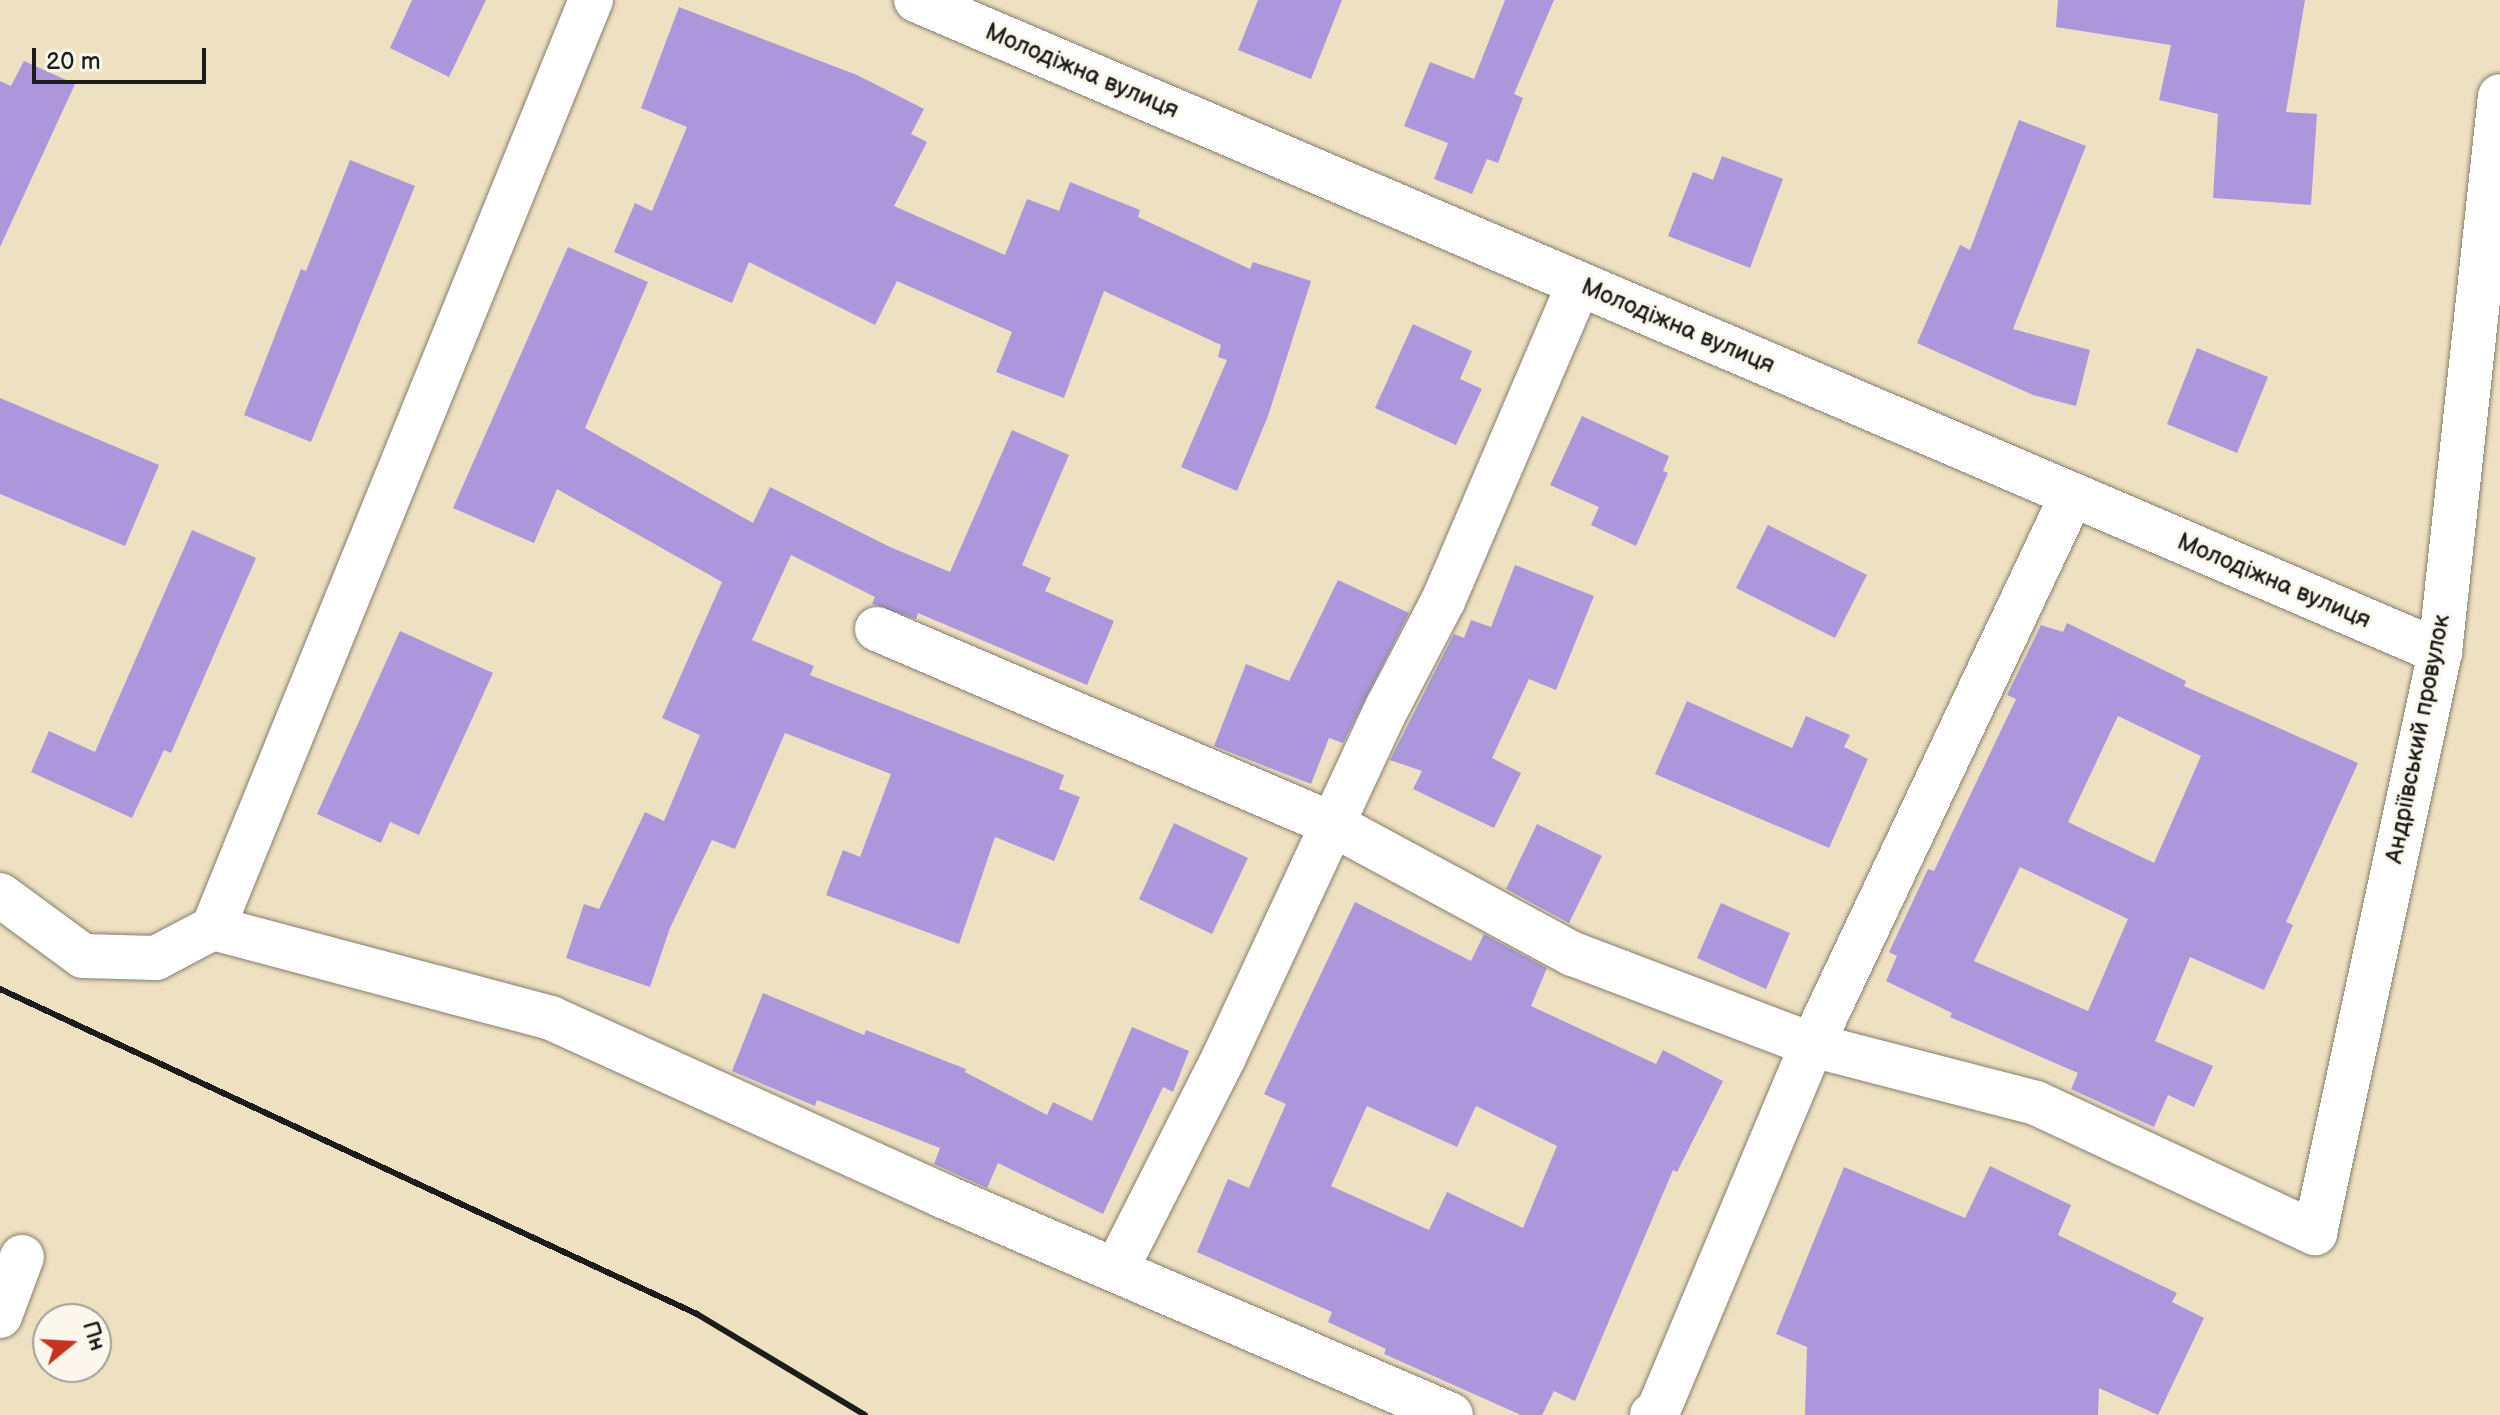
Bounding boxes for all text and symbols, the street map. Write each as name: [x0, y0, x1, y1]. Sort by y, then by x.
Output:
street label: Молодіжна вулиця: [981, 17, 1183, 125]
scale bar: [36, 32, 210, 82]
text: 20 m: [46, 47, 101, 76]
street label: Молодіжна вулиця: [1577, 272, 1779, 380]
street label: Молодіжна вулиця: [2173, 527, 2375, 635]
street label: Андріївський провулок: [2380, 612, 2456, 866]
north arrow: [32, 1303, 112, 1383]
text: Пн: [76, 1318, 111, 1354]

